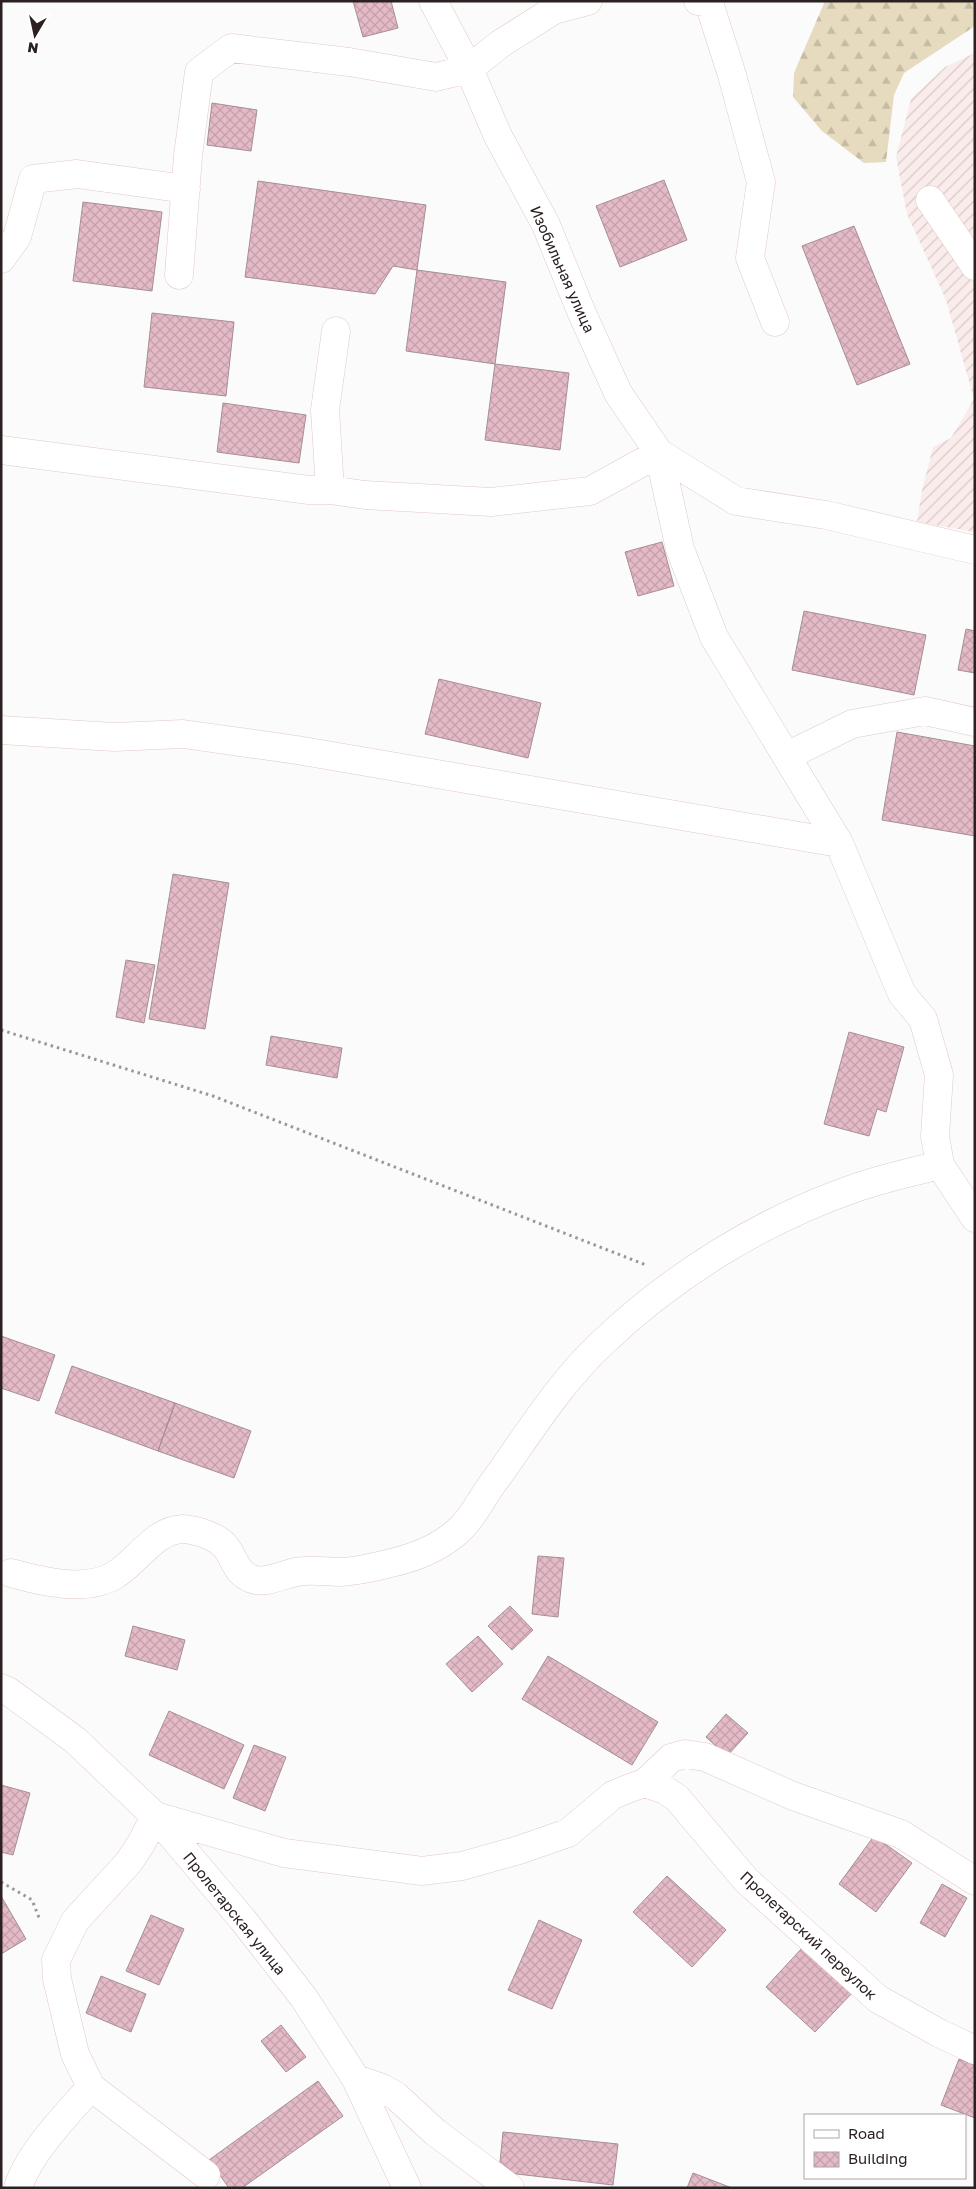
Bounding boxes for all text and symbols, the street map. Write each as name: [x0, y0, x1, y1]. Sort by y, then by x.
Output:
north arrow: [10, 10, 60, 60]
text: N: [26, 39, 39, 58]
street label: Изобильная улица: [527, 203, 599, 335]
street label: Пролетарская улица: [180, 1848, 290, 1978]
street label: Пролетарский переулок: [737, 1867, 881, 2003]
legend: [804, 2114, 966, 2179]
text: Road: [848, 2124, 885, 2142]
text: Building: [848, 2149, 908, 2167]

